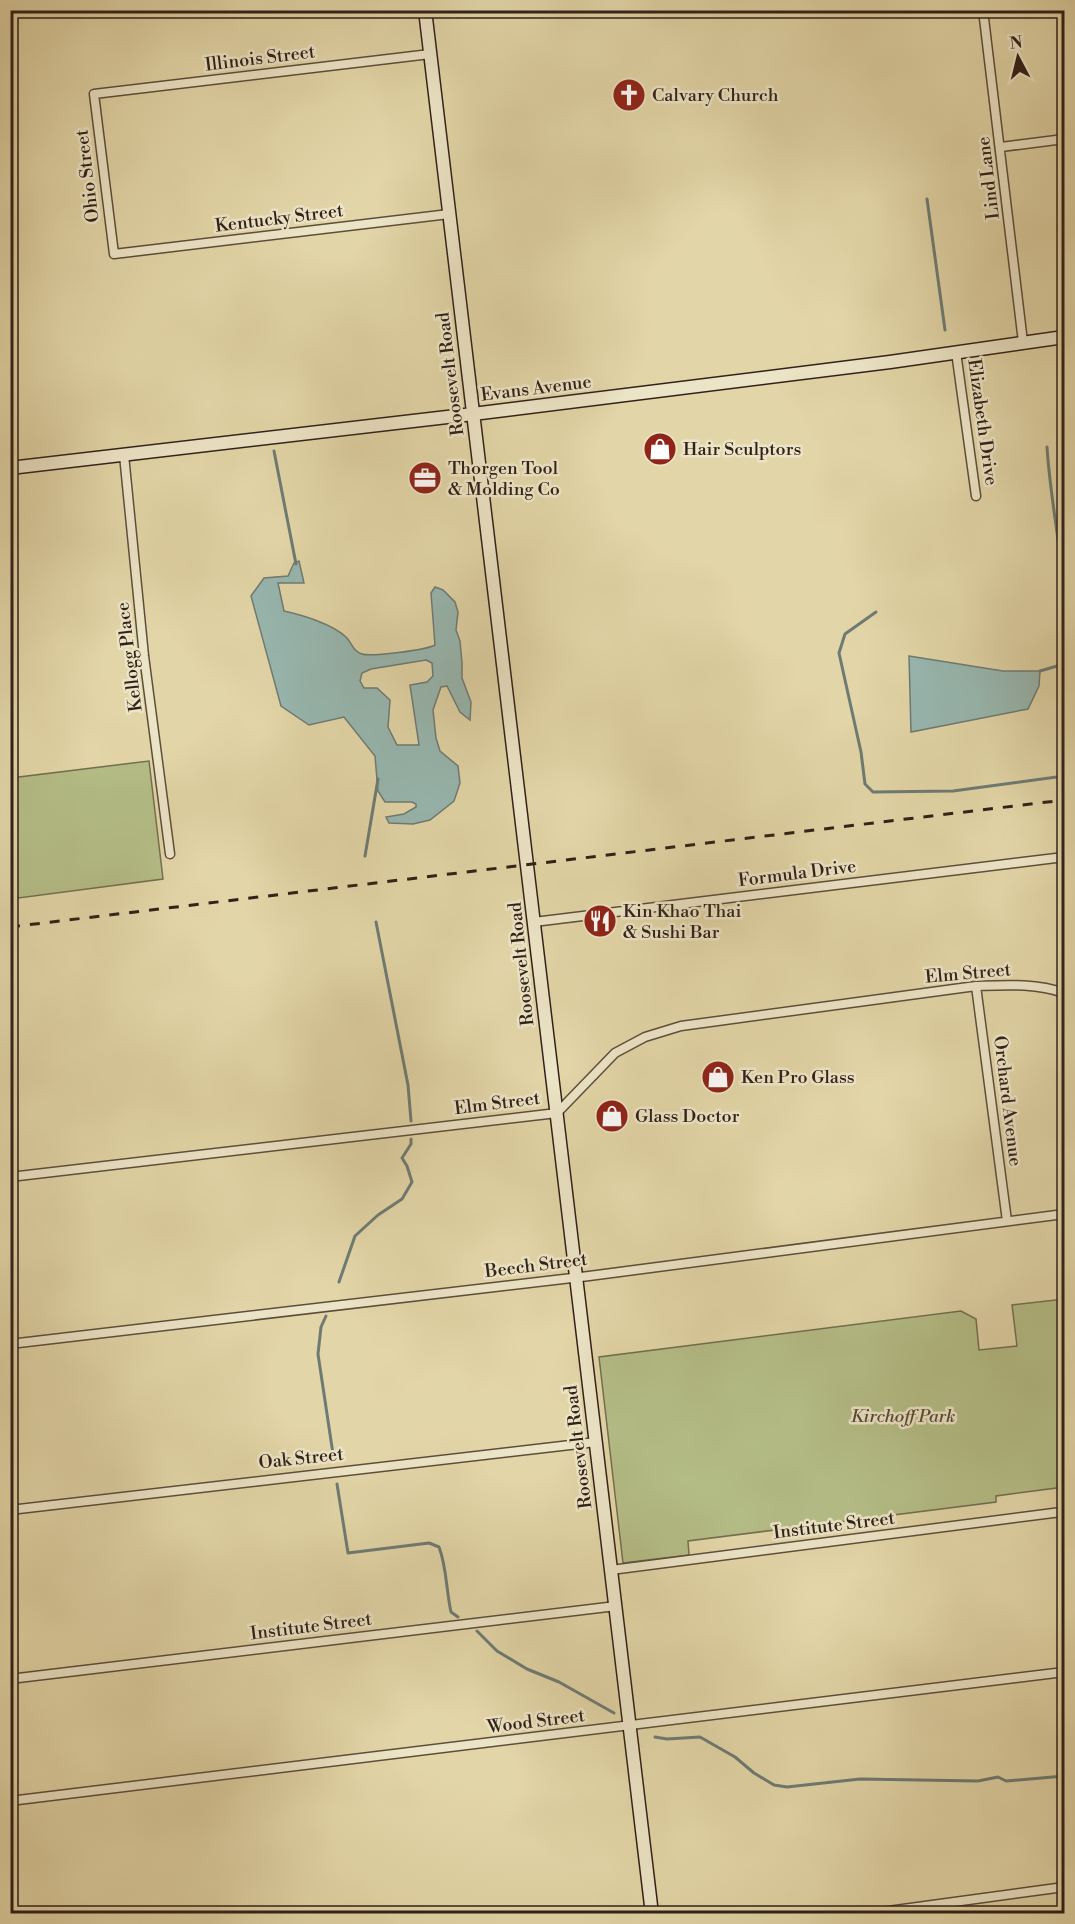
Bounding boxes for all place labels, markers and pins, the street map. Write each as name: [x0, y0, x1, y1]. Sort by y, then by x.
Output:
church icon: Calvary Church: [611, 77, 647, 113]
place label: Calvary Church: [652, 84, 779, 107]
shop icon: Hair Sculptors: [642, 431, 678, 467]
place label: Hair Sculptors: [683, 438, 801, 461]
place label: Thorgen Tool & Molding Co: [448, 457, 560, 501]
office icon: Thorgen Tool & Molding Co: [407, 460, 443, 496]
place label: Kin Khao Thai & Sushi Bar: [623, 900, 741, 944]
restaurant icon: Kin Khao Thai & Sushi Bar: [582, 903, 618, 939]
shop icon: Ken Pro Glass: [700, 1059, 736, 1095]
place label: Ken Pro Glass: [741, 1066, 855, 1089]
shop icon: Glass Doctor: [594, 1098, 630, 1134]
place label: Glass Doctor: [635, 1105, 740, 1128]

